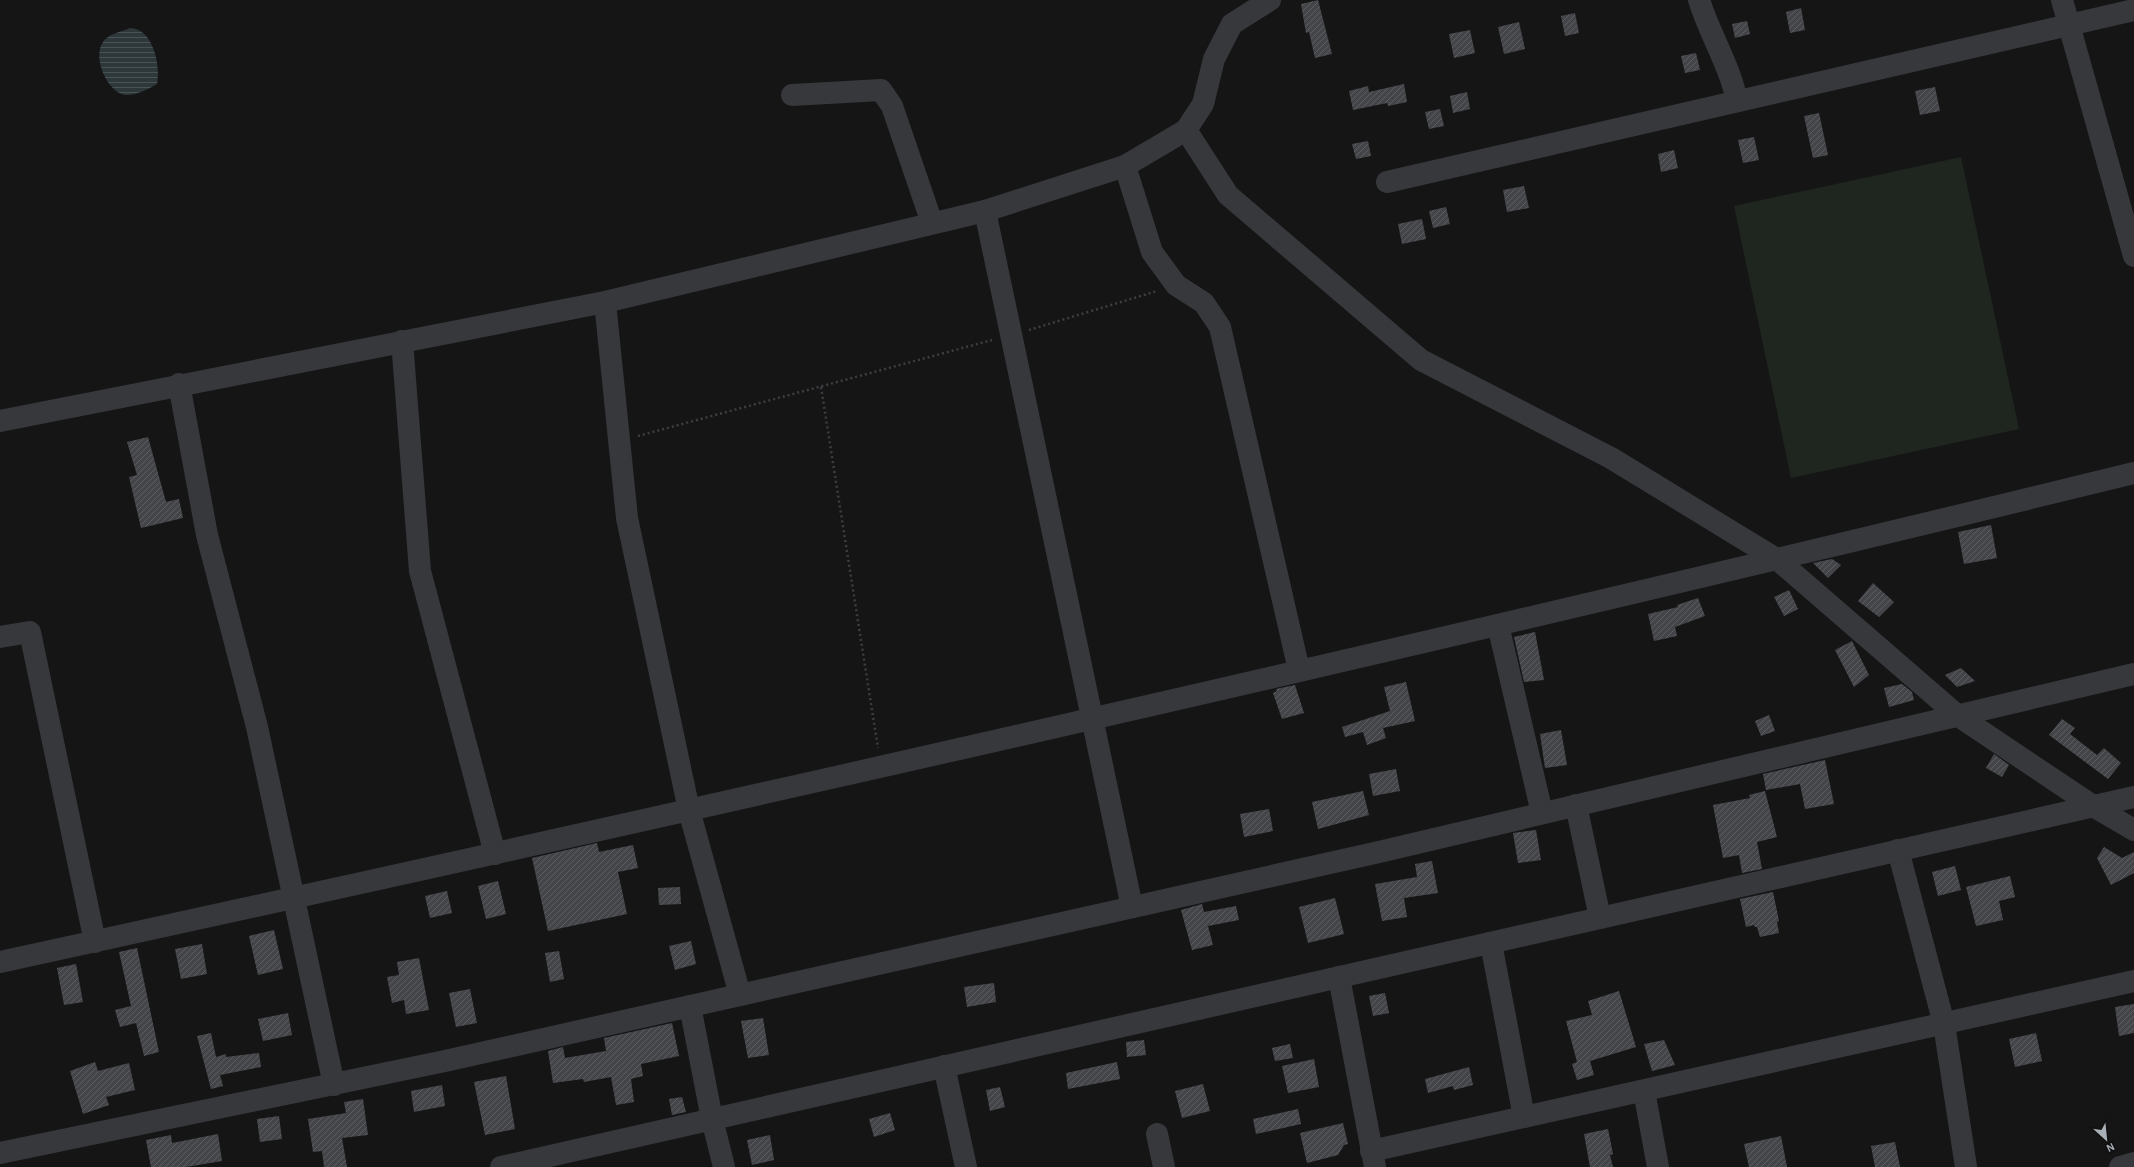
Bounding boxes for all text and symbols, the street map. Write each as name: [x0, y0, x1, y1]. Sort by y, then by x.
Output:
north arrow: [2086, 1119, 2126, 1159]
text: N: [2104, 1141, 2116, 1154]

